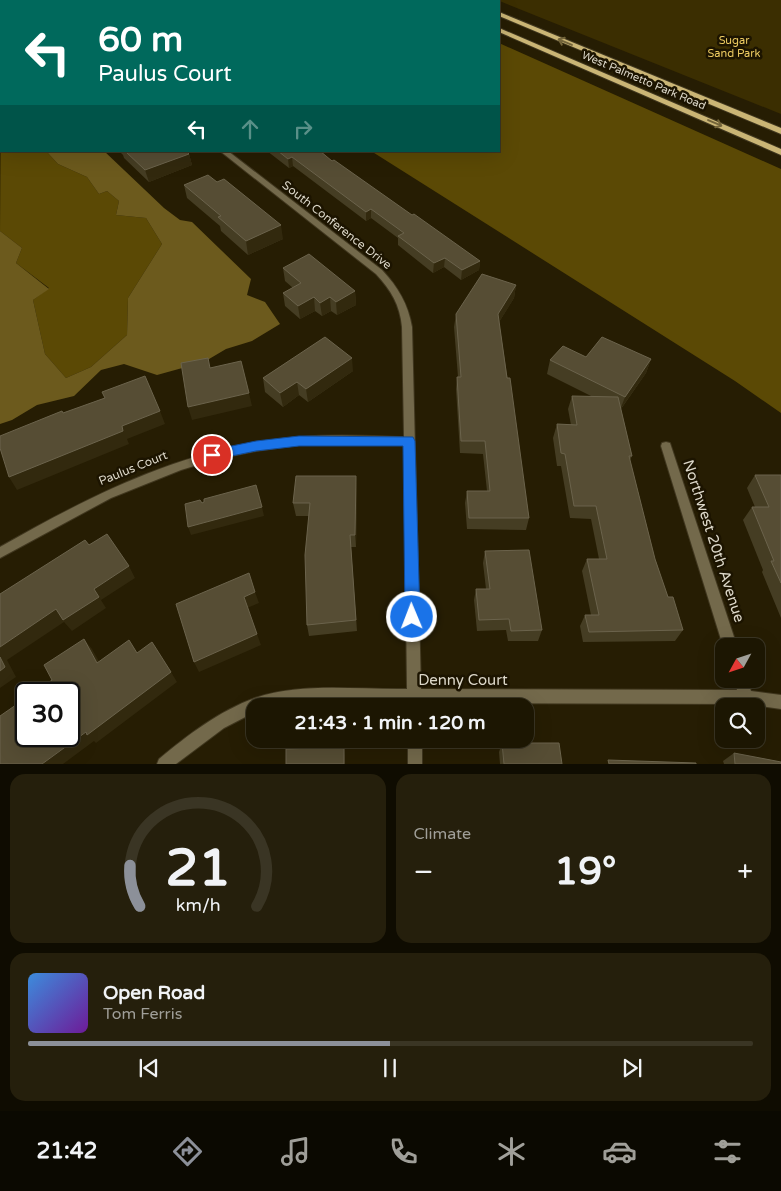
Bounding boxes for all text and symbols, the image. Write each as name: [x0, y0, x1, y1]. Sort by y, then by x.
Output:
text: 60 m: [98, 19, 183, 61]
icon: left: [15, 20, 80, 85]
park label: Sugar Sand Park: [708, 34, 760, 60]
one-way arrow: [558, 36, 573, 46]
street label: West Palmetto Park Road: [580, 48, 708, 113]
text: Paulus Court: [98, 61, 232, 87]
icon: left: [183, 115, 211, 143]
icon: ahead: [236, 115, 264, 143]
icon: right: [289, 115, 317, 143]
one-way arrow: [707, 119, 722, 129]
street label: South Conference Drive: [280, 178, 395, 272]
pin: [191, 434, 233, 476]
icon: arrive: [198, 441, 226, 469]
street label: Paulus Court: [97, 448, 170, 488]
street label: Northwest 20th Avenue: [679, 457, 749, 625]
position arrow: [385, 590, 437, 642]
north arrow: [715, 638, 765, 688]
map controls: [715, 638, 765, 748]
street label: Denny Court: [418, 671, 508, 689]
speed limit sign: 30: [15, 682, 80, 747]
button: search: [715, 698, 765, 748]
text: 21:43 · 1 min · 120 m: [294, 712, 486, 734]
text: Climate: [414, 824, 471, 844]
text: 21: [165, 837, 230, 900]
text: 19°: [554, 849, 616, 895]
text: −: [414, 855, 433, 889]
text: +: [737, 855, 753, 889]
text: km/h: [175, 895, 220, 916]
text: Open Road: [103, 982, 205, 1004]
text: Tom Ferris: [103, 1004, 182, 1024]
icon: previous: [135, 1054, 163, 1082]
icon: pause: [376, 1054, 404, 1082]
icon: next: [618, 1054, 646, 1082]
icon: directions: [170, 1134, 205, 1169]
icon: music: [278, 1134, 313, 1169]
icon: phone: [386, 1134, 421, 1169]
icon: climate: [494, 1134, 529, 1169]
icon: car: [602, 1134, 637, 1169]
icon: filters: [710, 1134, 745, 1169]
text: 21:42: [36, 1138, 97, 1164]

